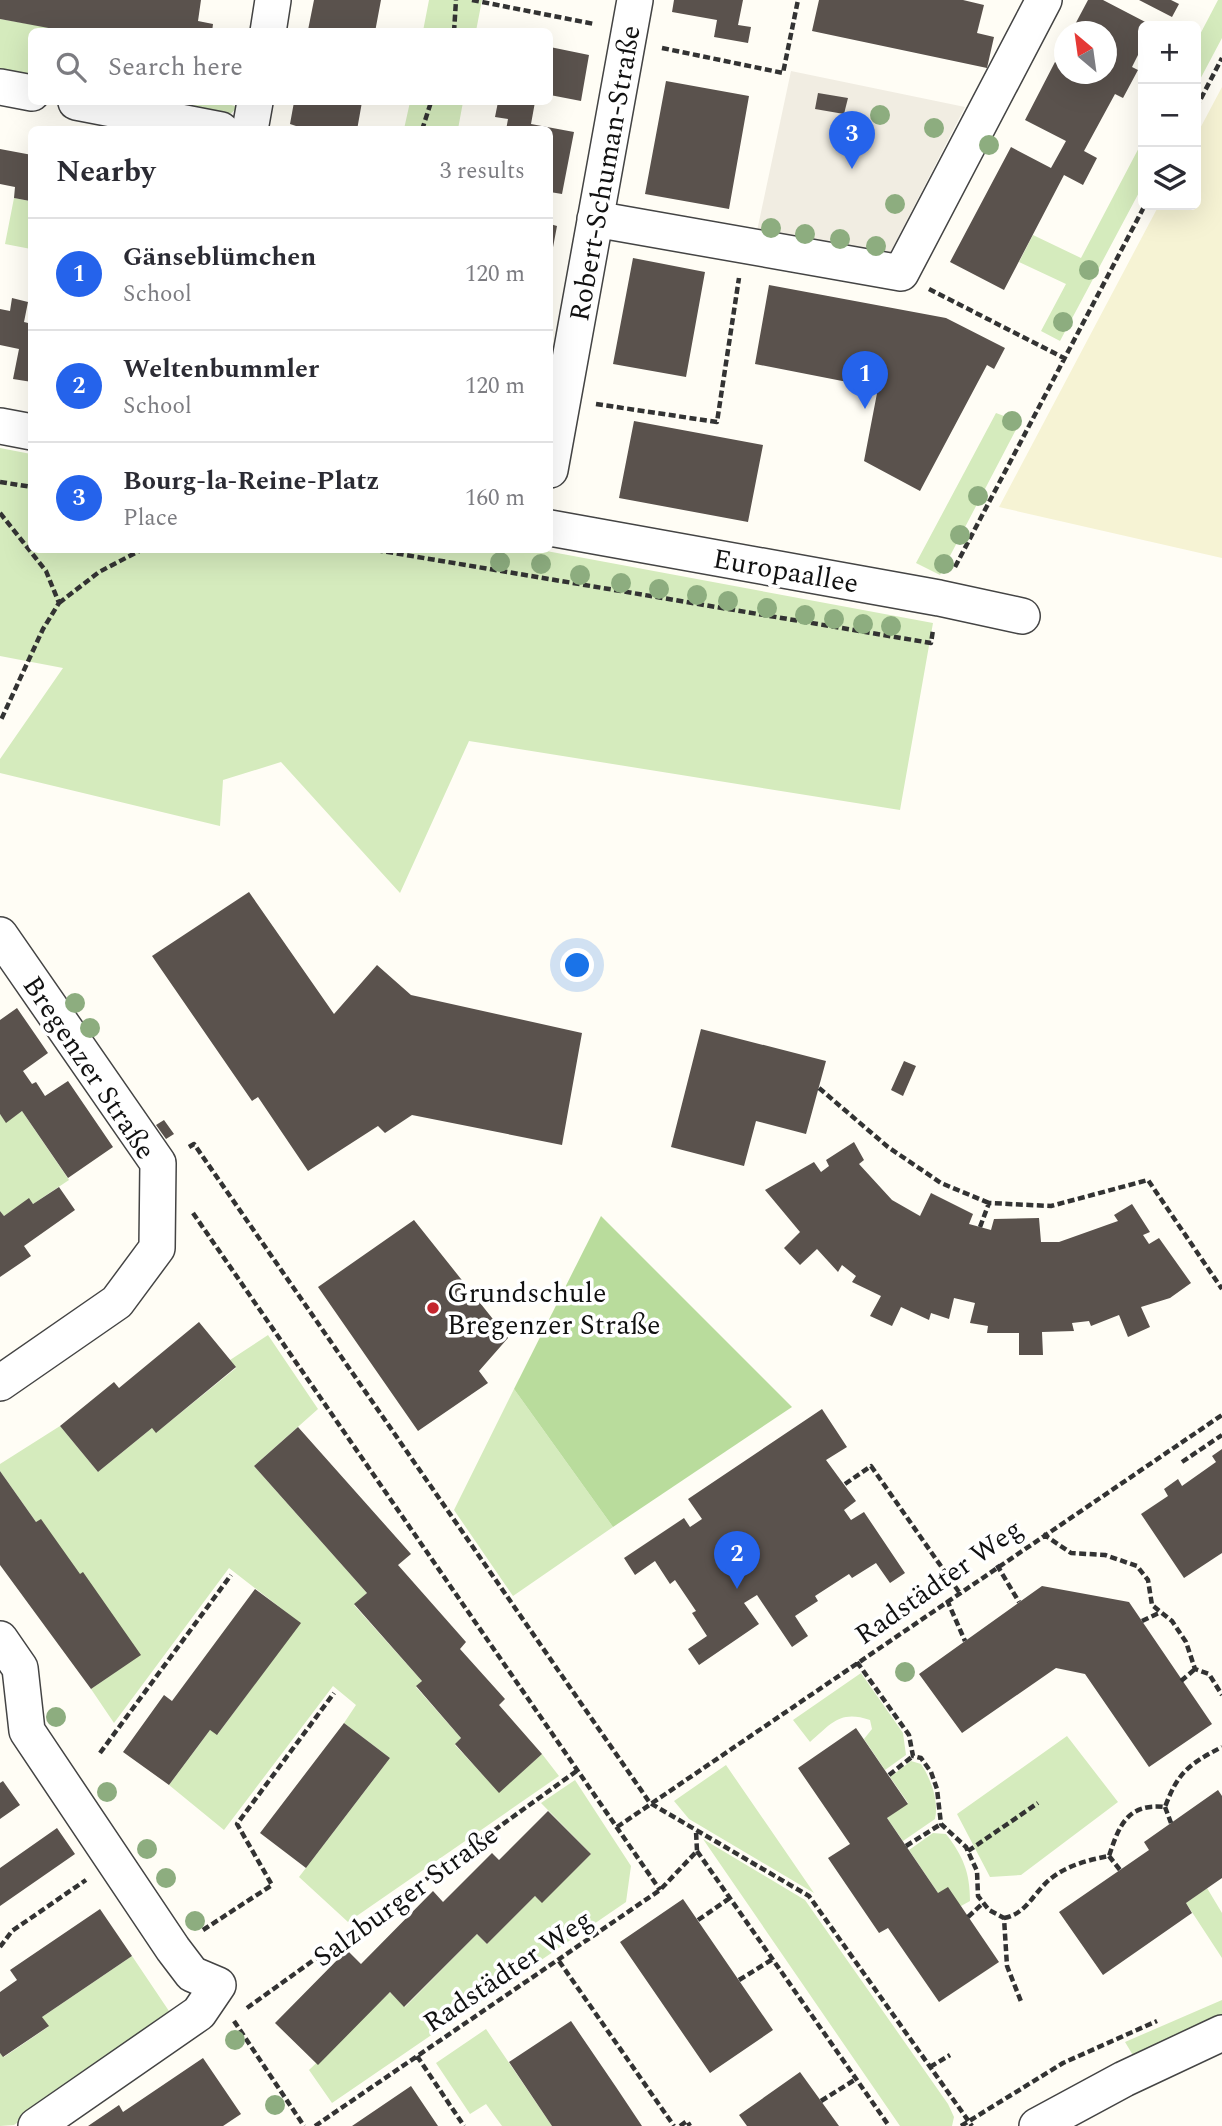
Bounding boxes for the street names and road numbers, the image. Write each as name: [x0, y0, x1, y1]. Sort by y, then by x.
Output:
street label: Robert-Schuman-Straße: [558, 22, 653, 325]
street label: Europaallee: [710, 538, 862, 605]
street label: Bregenzer Straße: [11, 967, 166, 1168]
street label: Radstädter Weg: [846, 1508, 1032, 1656]
street label: Salzburger Straße: [304, 1814, 508, 1978]
street label: Radstädter Weg: [414, 1898, 601, 2044]

